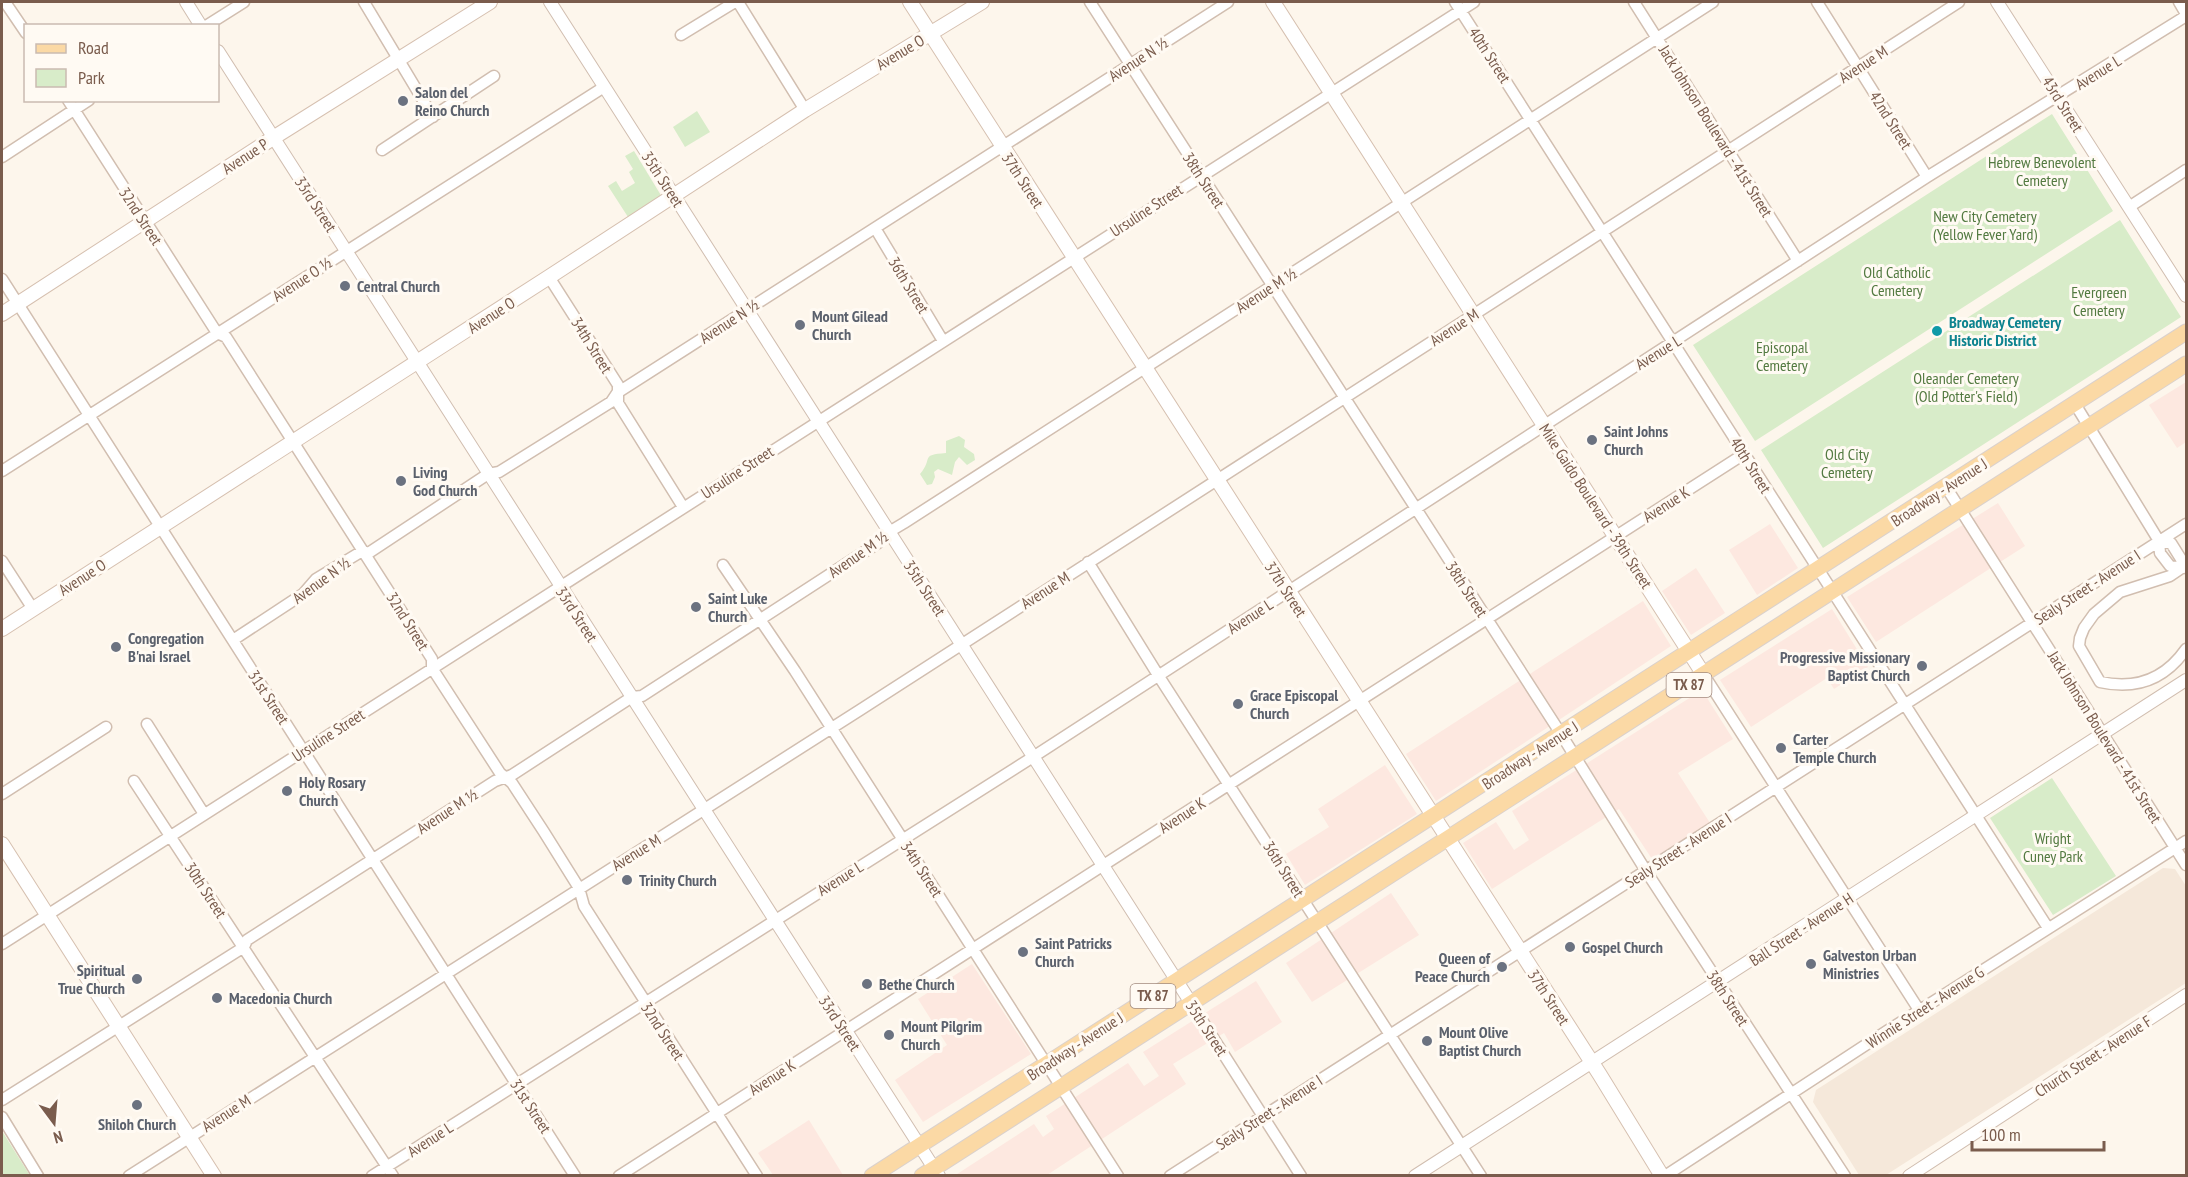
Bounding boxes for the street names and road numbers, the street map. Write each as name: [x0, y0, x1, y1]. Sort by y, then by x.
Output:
street label: 40th Street: [1465, 23, 1516, 87]
street label: Avenue O: [872, 30, 928, 74]
street label: Avenue N ½: [1104, 32, 1172, 86]
street label: Jack Johnson Boulevard - 41st Street: [1654, 40, 1778, 221]
street label: Avenue M: [1835, 41, 1891, 87]
street label: Avenue L: [2071, 50, 2125, 94]
street label: 43rd Street: [2038, 72, 2088, 136]
street label: 42nd Street: [1865, 87, 1917, 153]
street label: Avenue P: [218, 134, 272, 178]
street label: 35th Street: [638, 147, 689, 211]
street label: 37th Street: [998, 148, 1049, 212]
street label: 38th Street: [1179, 148, 1230, 212]
street label: 33rd Street: [291, 172, 342, 236]
street label: Ursuline Street: [1106, 179, 1187, 241]
street label: 32nd Street: [115, 183, 167, 249]
street label: Avenue O ½: [268, 252, 336, 306]
street label: 36th Street: [884, 253, 934, 317]
street label: Avenue M ½: [1232, 263, 1300, 317]
street label: Avenue O: [463, 292, 519, 338]
street label: Avenue N ½: [695, 294, 763, 348]
street label: Avenue M: [1426, 304, 1482, 350]
street label: 34th Street: [567, 313, 617, 377]
street label: Avenue L: [1631, 330, 1685, 374]
street label: Mike Gaido Boulevard - 39th Street: [1535, 420, 1657, 593]
street label: 40th Street: [1726, 433, 1776, 497]
street label: Ursuline Street: [697, 441, 778, 503]
street label: Broadway - Avenue J: [1887, 453, 1991, 531]
street label: Avenue K: [1639, 481, 1693, 526]
street label: Avenue M ½: [824, 526, 892, 582]
street label: Sealy Street - Avenue I: [2030, 545, 2144, 629]
street label: Avenue N ½: [288, 552, 354, 608]
street label: Avenue O: [54, 554, 110, 600]
street label: 35th Street: [900, 556, 951, 620]
street label: 37th Street: [1261, 557, 1312, 621]
street label: 38th Street: [1442, 557, 1493, 621]
street label: Avenue M: [1017, 567, 1073, 613]
street label: 33rd Street: [552, 582, 603, 646]
street label: 32nd Street: [382, 588, 434, 654]
street label: Avenue L: [1223, 594, 1277, 638]
street label: Jack Johnson Boulevard - 41st Street: [2043, 646, 2167, 827]
street label: 31st Street: [244, 666, 294, 728]
road number: TX 87: [1666, 673, 1712, 697]
street label: Ursuline Street: [288, 704, 369, 766]
street label: Broadway - Avenue J: [1478, 716, 1582, 794]
street label: Avenue M ½: [413, 784, 481, 838]
street label: Avenue K: [1155, 792, 1209, 837]
street label: Sealy Street - Avenue I: [1621, 808, 1735, 892]
street label: Avenue M: [608, 829, 664, 875]
street label: 34th Street: [897, 837, 948, 901]
street label: 36th Street: [1259, 837, 1309, 901]
street label: Avenue L: [813, 856, 867, 900]
street label: 30th Street: [181, 858, 232, 922]
street label: Ball Street - Avenue H: [1745, 888, 1857, 970]
street label: Winnie Street - Avenue G: [1862, 961, 1988, 1053]
street label: 37th Street: [1524, 965, 1575, 1029]
street label: 38th Street: [1703, 966, 1754, 1030]
road number: TX 87: [1130, 984, 1176, 1008]
street label: 33rd Street: [815, 991, 866, 1055]
street label: 35th Street: [1182, 996, 1233, 1060]
street label: 32nd Street: [637, 998, 689, 1064]
street label: Broadway - Avenue J: [1023, 1007, 1127, 1085]
street label: Church Street - Avenue F: [2031, 1011, 2155, 1101]
street label: Avenue K: [745, 1054, 799, 1099]
street label: Sealy Street - Avenue I: [1212, 1070, 1326, 1154]
street label: 31st Street: [506, 1075, 556, 1137]
street label: Avenue M: [198, 1090, 254, 1136]
street label: Avenue L: [403, 1117, 457, 1161]

